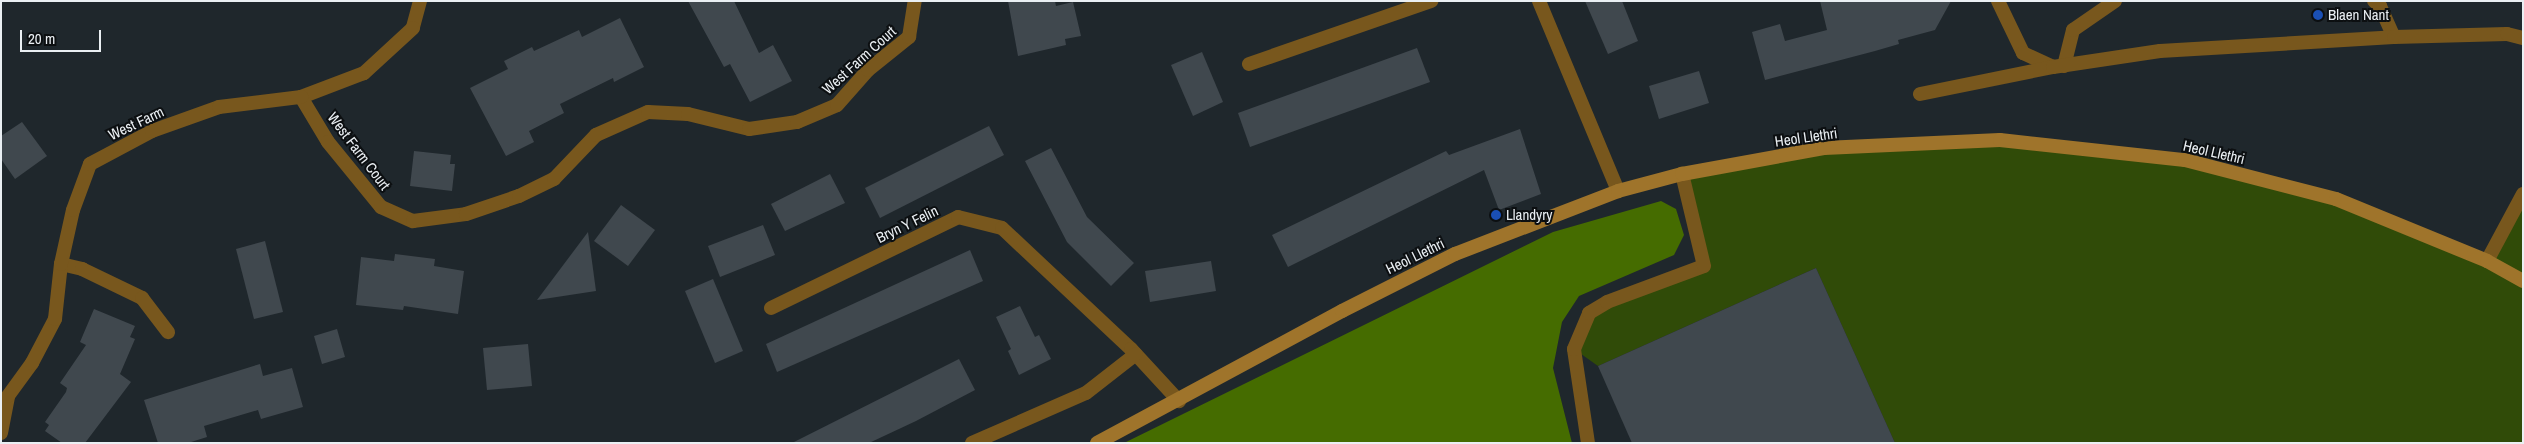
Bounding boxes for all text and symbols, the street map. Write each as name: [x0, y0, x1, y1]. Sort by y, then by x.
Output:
place label: Blaen Nant: [2328, 6, 2389, 24]
marker: Blaen Nant: [2312, 9, 2324, 21]
scale bar: [22, 20, 104, 52]
street label: West Farm Court: [818, 22, 900, 98]
text: 20 m: [28, 28, 55, 49]
street label: West Farm: [105, 102, 167, 144]
street label: West Farm Court: [324, 109, 394, 193]
street label: Heol Llethri: [1774, 124, 1838, 150]
street label: Heol Llethri: [2181, 136, 2247, 168]
street label: Bryn Y Felin: [873, 201, 941, 247]
place label: Llandyry: [1506, 206, 1552, 224]
marker: Llandyry: [1490, 209, 1502, 221]
street label: Heol Llethri: [1383, 234, 1447, 278]

